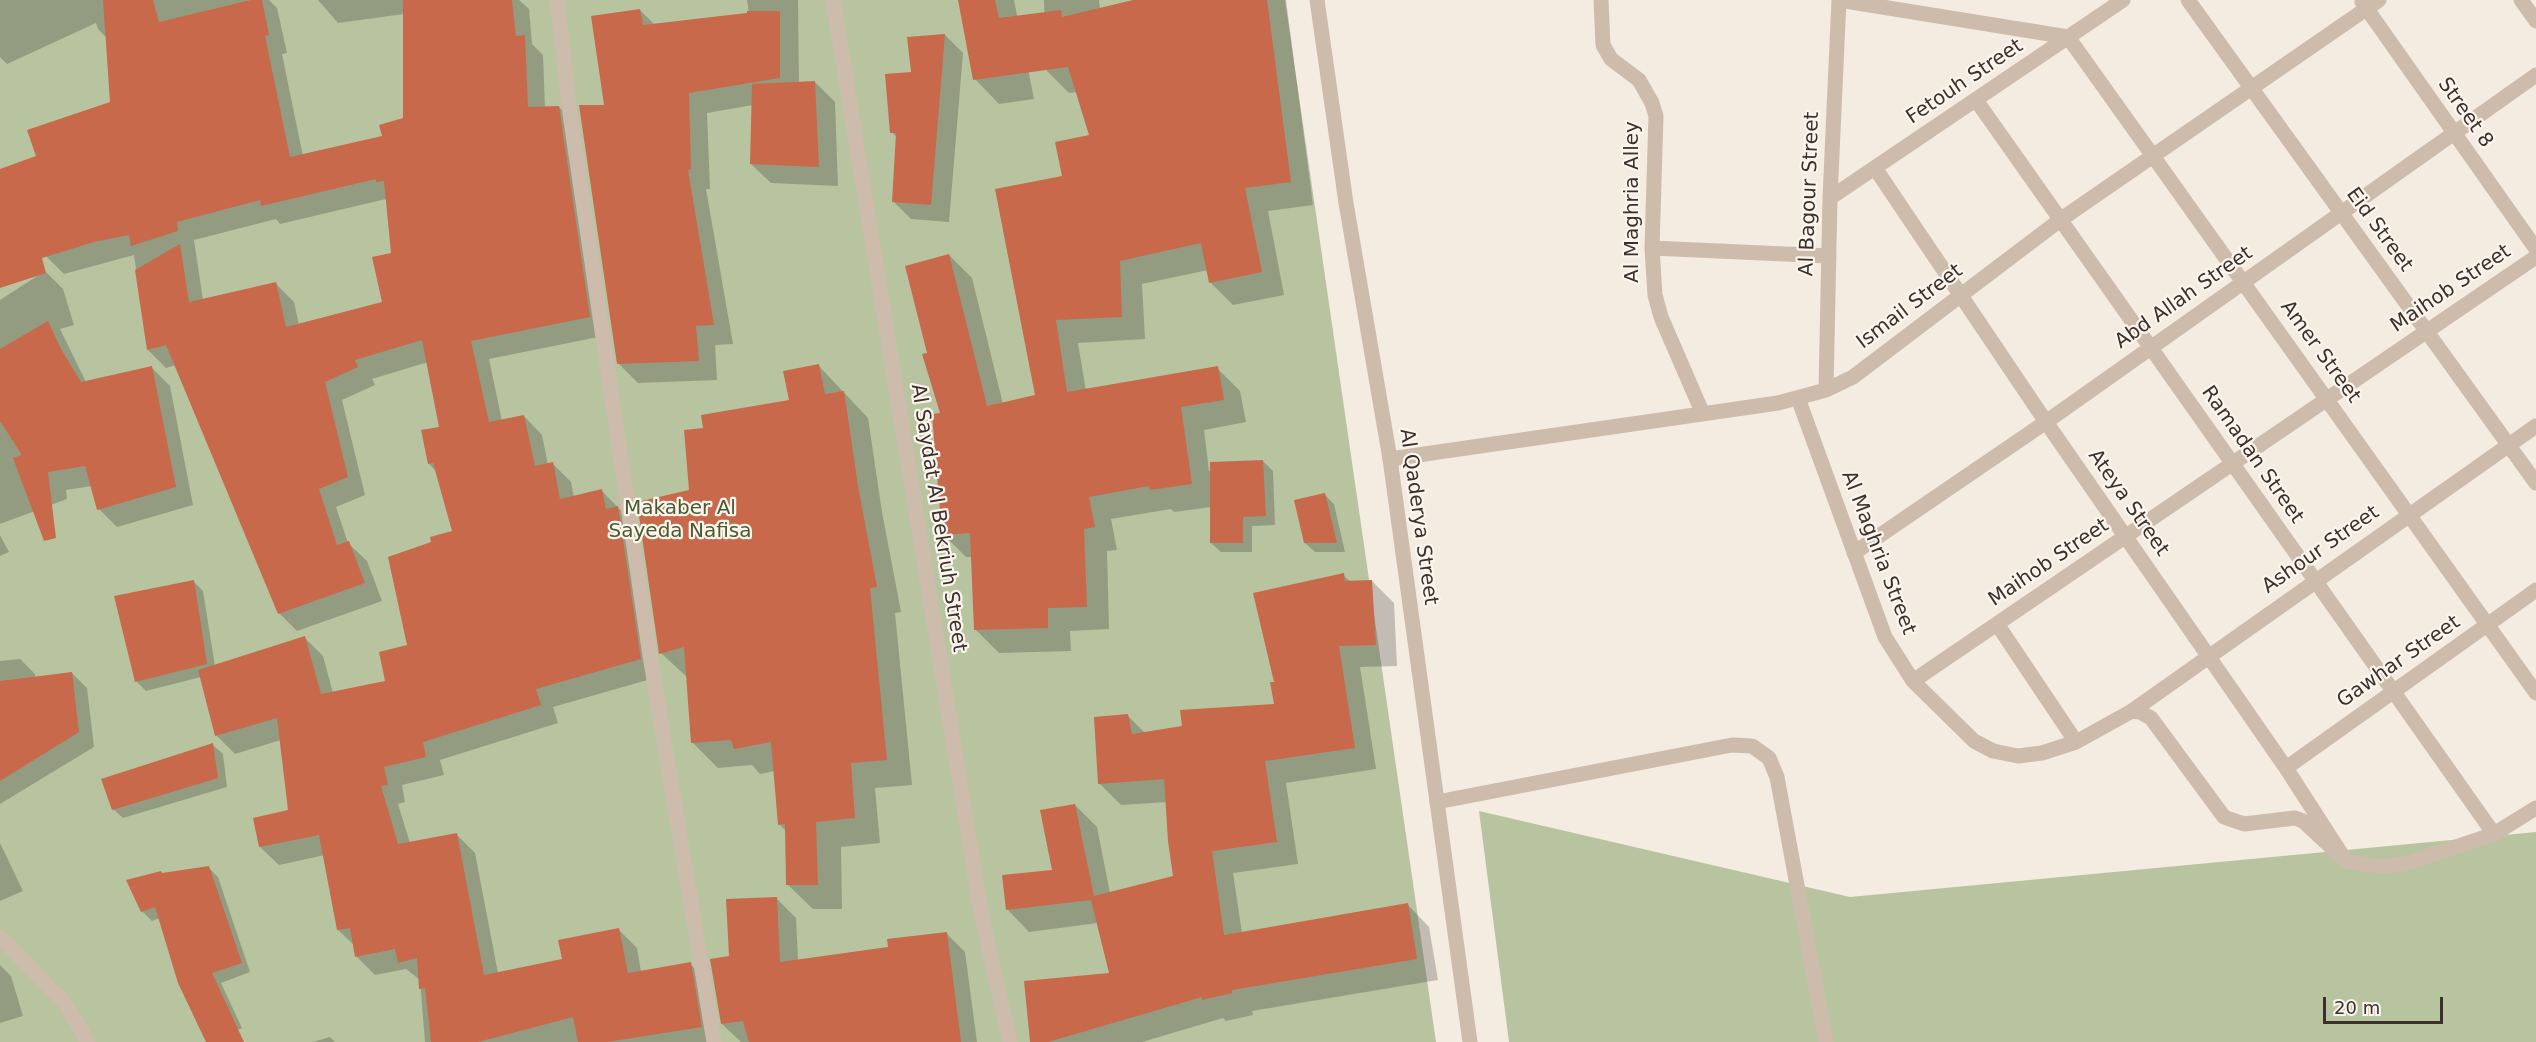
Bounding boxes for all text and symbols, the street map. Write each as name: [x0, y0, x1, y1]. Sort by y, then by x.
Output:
street label: Fetouh Street: [1902, 34, 2028, 130]
street label: Street 8: [2432, 73, 2498, 153]
street label: Al Bagour Street: [1795, 111, 1825, 277]
street label: Al Maghria Alley: [1621, 121, 1645, 283]
street label: Eid Street: [2340, 183, 2418, 277]
street label: Maihob Street: [2386, 240, 2516, 338]
street label: Abd Allah Street: [2111, 242, 2257, 354]
street label: Ismail Street: [1852, 259, 1968, 355]
street label: Amer Street: [2275, 296, 2365, 408]
street label: Al Saydat Al Bekriuh Street: [905, 382, 971, 654]
street label: Ramadan Street: [2196, 382, 2308, 528]
street label: Al Qaderya Street: [1394, 427, 1442, 607]
street label: Ateya Street: [2082, 445, 2174, 561]
street label: Al Maghria Street: [1836, 468, 1920, 638]
park label: Makaber Al Sayeda Nafisa: [609, 497, 751, 544]
street label: Ashour Street: [2258, 501, 2384, 599]
street label: Maihob Street: [1984, 514, 2114, 612]
street label: Gawhar Street: [2333, 611, 2465, 713]
scale bar: [2326, 985, 2446, 1023]
text: 20 m: [2334, 997, 2380, 1018]

